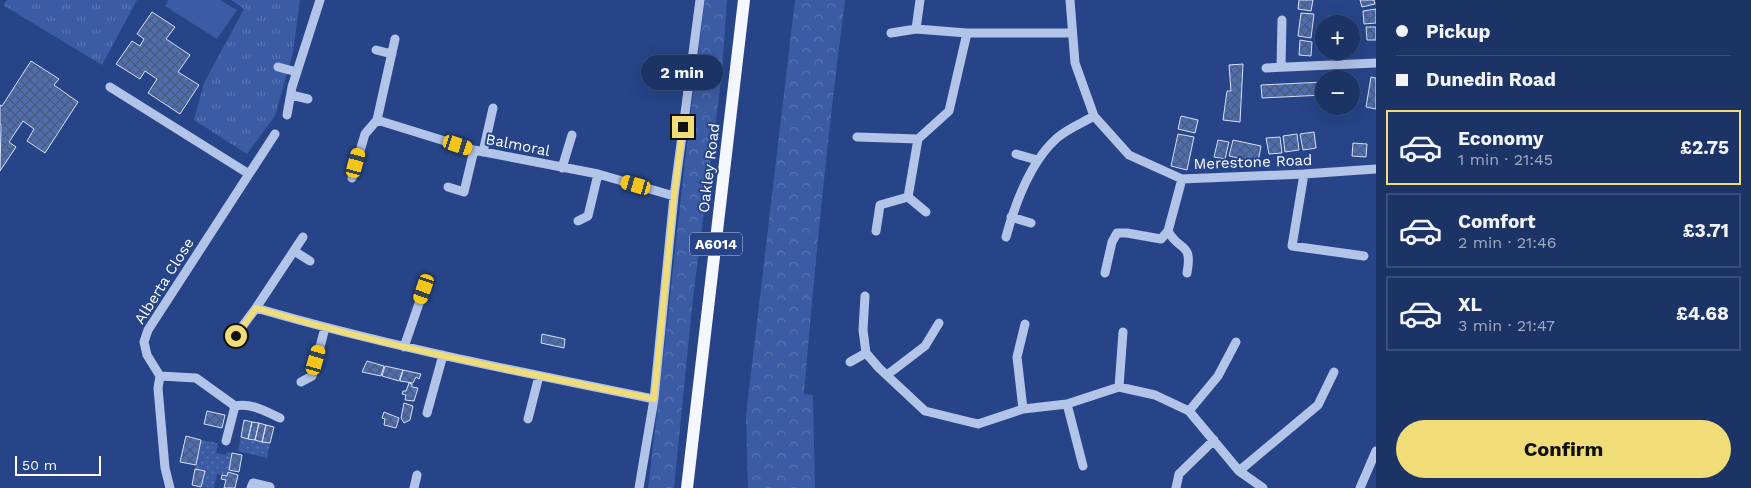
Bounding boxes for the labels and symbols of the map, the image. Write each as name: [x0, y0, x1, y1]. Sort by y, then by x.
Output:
callout: 2 min: [642, 54, 724, 90]
route end: [672, 116, 694, 138]
street label: Oakley Road: [695, 122, 723, 214]
street label: Balmoral: [484, 130, 552, 160]
car: [441, 133, 474, 157]
car: [344, 147, 367, 179]
street label: Merestone Road: [1193, 151, 1313, 173]
car: [619, 174, 652, 196]
road number: A6014: [690, 232, 742, 255]
street label: Alberta Close: [130, 235, 198, 327]
car: [412, 272, 435, 306]
route start: [225, 325, 247, 347]
car: [304, 344, 327, 376]
scale bar: [15, 453, 101, 476]

